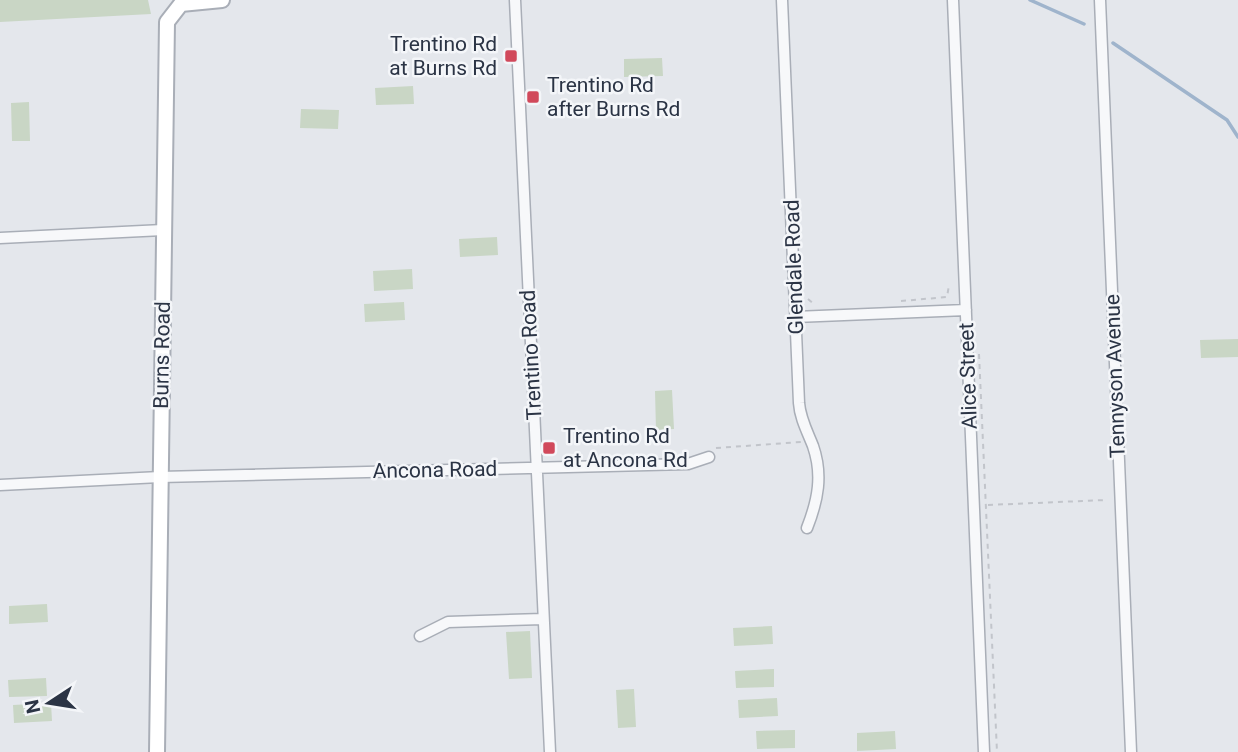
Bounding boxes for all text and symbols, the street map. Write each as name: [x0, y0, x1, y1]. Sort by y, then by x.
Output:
place label: Trentino Rd at Burns Rd: [389, 32, 497, 80]
marker: Trentino Rd at Burns Rd: [503, 48, 519, 64]
place label: Trentino Rd after Burns Rd: [547, 73, 680, 121]
marker: Trentino Rd after Burns Rd: [525, 89, 541, 105]
street label: Glendale Road: [780, 199, 808, 335]
street label: Trentino Road: [516, 289, 546, 421]
street label: Tennyson Avenue: [1100, 294, 1130, 458]
street label: Burns Road: [149, 301, 175, 409]
street label: Alice Street: [954, 322, 982, 430]
place label: Trentino Rd at Ancona Rd: [563, 424, 688, 472]
marker: Trentino Rd at Ancona Rd: [541, 440, 557, 456]
street label: Ancona Road: [372, 457, 498, 483]
north arrow: [14, 668, 84, 738]
text: N: [20, 697, 46, 715]

